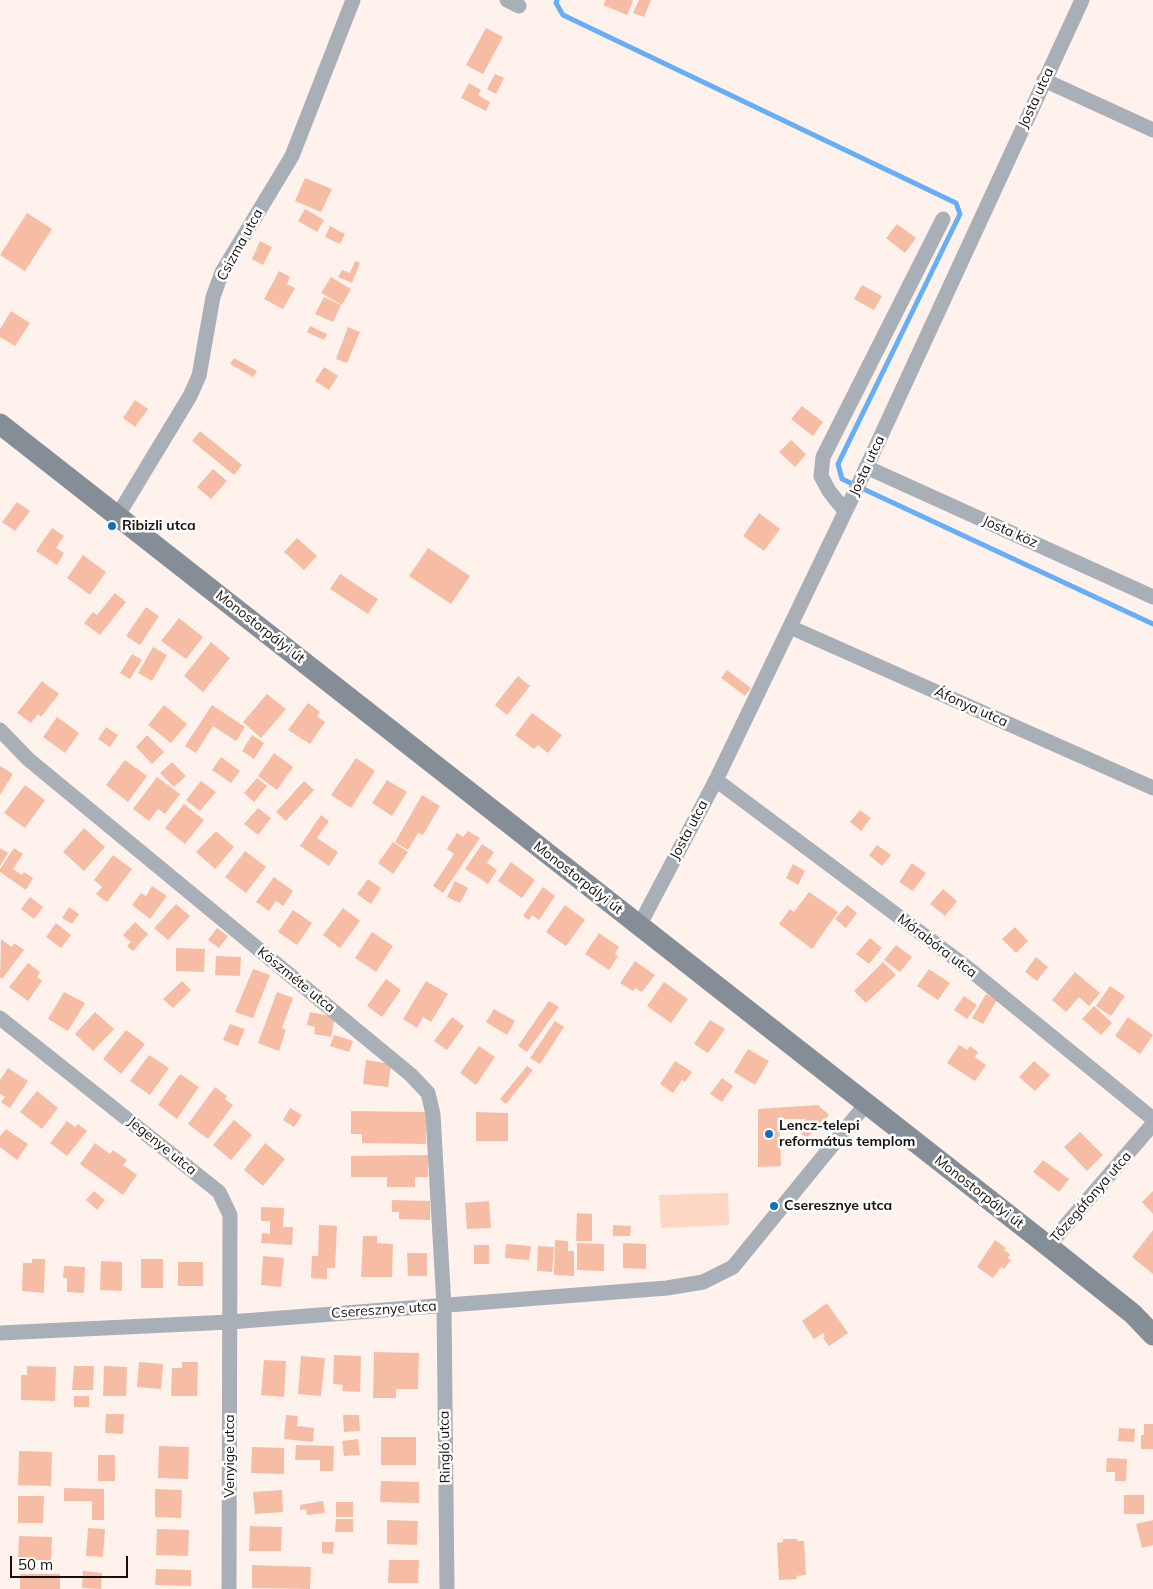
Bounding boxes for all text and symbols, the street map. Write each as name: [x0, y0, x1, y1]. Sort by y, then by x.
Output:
street label: Josta utca: [1015, 65, 1057, 131]
street label: Csizma utca: [213, 206, 267, 284]
street label: Josta utca: [846, 433, 888, 499]
street label: Josta köz: [980, 512, 1040, 552]
place label: Ribizli utca: [122, 518, 196, 534]
marker: Ribizli utca: [106, 520, 118, 532]
street label: Monostorpályi út: [212, 587, 308, 667]
street label: Áfonya utca: [932, 683, 1010, 731]
street label: Josta utca: [666, 798, 712, 862]
street label: Monostorpályi út: [530, 838, 626, 918]
street label: Mórabóra utca: [894, 911, 980, 981]
street label: Köszméte utca: [254, 944, 338, 1016]
street label: Jegenye utca: [124, 1113, 200, 1179]
place label: Lencz-telepi református templom: [779, 1118, 915, 1150]
marker: Lencz-telepi református templom: [763, 1128, 775, 1140]
street label: Tőzegáfonya utca: [1047, 1148, 1135, 1246]
street label: Monostorpályi út: [931, 1152, 1027, 1232]
place label: Cseresznye utca: [784, 1198, 892, 1214]
marker: Cseresznye utca: [768, 1200, 780, 1212]
street label: Cseresznye utca: [331, 1298, 437, 1322]
street label: Ringló utca: [436, 1410, 454, 1484]
street label: Venyige utca: [222, 1414, 238, 1498]
scale bar: [12, 1546, 130, 1578]
text: 50 m: [18, 1555, 53, 1574]

